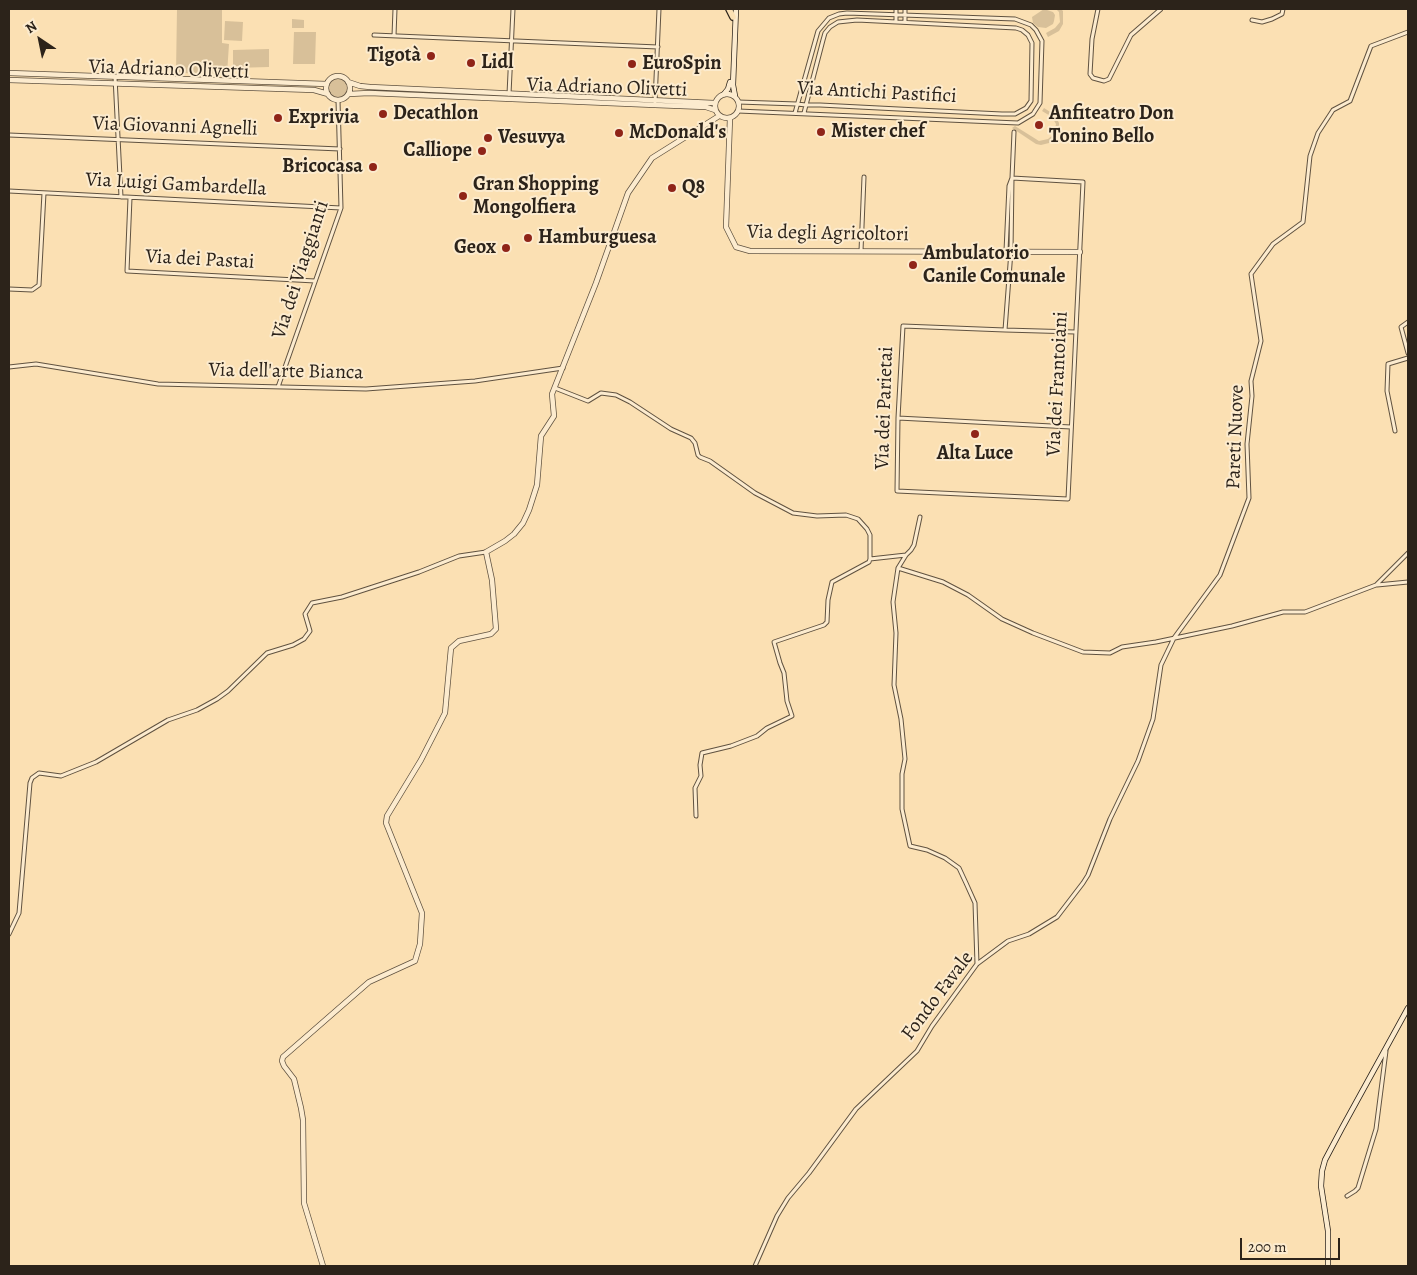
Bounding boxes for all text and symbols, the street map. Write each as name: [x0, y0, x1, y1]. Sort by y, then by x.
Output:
north arrow: [15, 15, 65, 65]
text: N: [22, 16, 41, 38]
place label: Tigotà: [367, 44, 421, 68]
marker: Tigotà: [425, 50, 437, 62]
place label: Lidl: [481, 51, 513, 75]
place label: EuroSpin: [642, 52, 721, 76]
street label: Via Adriano Olivetti: [88, 55, 250, 85]
marker: Lidl: [465, 57, 477, 69]
marker: EuroSpin: [626, 58, 638, 70]
street label: Via Adriano Olivetti: [526, 73, 688, 103]
street label: Via Antichi Pastifici: [797, 77, 957, 109]
place label: Decathlon: [393, 102, 478, 126]
place label: Anfiteatro Don Tonino Bello: [1049, 102, 1174, 149]
place label: Exprivia: [288, 106, 359, 130]
marker: Decathlon: [377, 108, 389, 120]
street label: Via Giovanni Agnelli: [92, 112, 258, 142]
marker: Exprivia: [272, 112, 284, 124]
marker: Anfiteatro Don Tonino Bello: [1033, 119, 1045, 131]
place label: Mister chef: [831, 120, 925, 144]
place label: McDonald's: [629, 121, 726, 145]
place label: Vesuvya: [498, 126, 565, 150]
marker: Mister chef: [815, 126, 827, 138]
marker: McDonald's: [613, 127, 625, 139]
marker: Vesuvya: [482, 132, 494, 144]
place label: Calliope: [403, 139, 472, 163]
marker: Calliope: [476, 145, 488, 157]
place label: Bricocasa: [282, 155, 363, 179]
marker: Bricocasa: [367, 161, 379, 173]
street label: Via Luigi Gambardella: [85, 168, 267, 202]
place label: Gran Shopping Mongolfiera: [473, 173, 599, 220]
place label: Q8: [682, 176, 705, 200]
marker: Q8: [666, 182, 678, 194]
marker: Gran Shopping Mongolfiera: [457, 190, 469, 202]
street label: Via dei Viaggianti: [267, 198, 335, 342]
street label: Via degli Agricoltori: [747, 221, 909, 247]
place label: Hamburguesa: [538, 226, 657, 250]
marker: Hamburguesa: [522, 232, 534, 244]
place label: Geox: [454, 236, 496, 260]
marker: Geox: [500, 242, 512, 254]
place label: Ambulatorio Canile Comunale: [923, 242, 1065, 289]
street label: Via dei Pastai: [145, 245, 255, 275]
marker: Ambulatorio Canile Comunale: [907, 259, 919, 271]
street label: Via dei Frantoiani: [1042, 311, 1074, 457]
street label: Via dei Parietai: [871, 346, 899, 470]
street label: Via dell'arte Bianca: [208, 359, 364, 385]
street label: Pareti Nuove: [1222, 384, 1250, 490]
marker: Alta Luce: [969, 428, 981, 440]
place label: Alta Luce: [937, 442, 1013, 466]
street label: Fondo Favale: [897, 947, 979, 1045]
scale bar: [1242, 1228, 1342, 1260]
text: 200 m: [1248, 1237, 1287, 1257]

